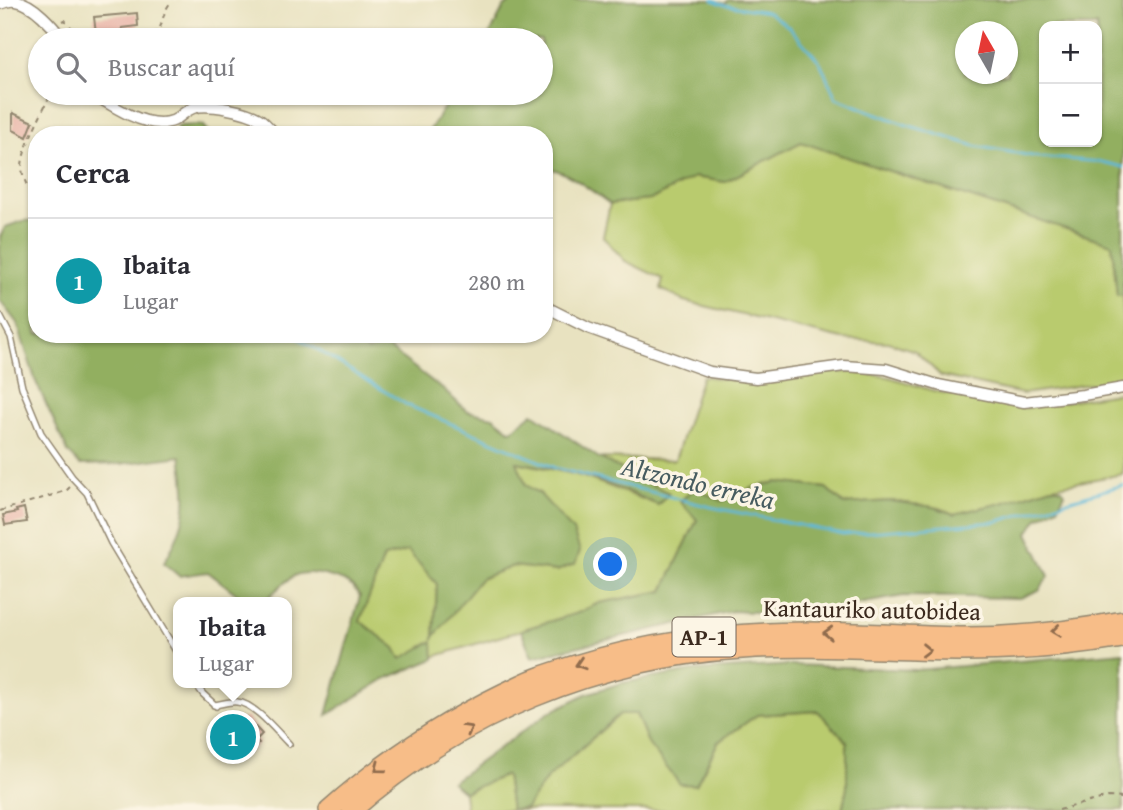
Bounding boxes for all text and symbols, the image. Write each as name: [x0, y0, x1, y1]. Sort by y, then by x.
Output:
north arrow: [955, 21, 1018, 84]
map controls: [1039, 21, 1102, 147]
button: +: [1039, 21, 1102, 84]
search box: [28, 28, 553, 105]
text: Buscar aquí: [108, 47, 235, 86]
icon: search: [52, 48, 90, 86]
button: −: [1039, 84, 1102, 147]
text: Cerca: [56, 150, 130, 194]
text: Ibaita: [123, 245, 191, 284]
text: 1: [73, 265, 85, 298]
text: 280 m: [468, 265, 525, 298]
text: Lugar: [123, 284, 178, 317]
water label: Altzondo erreka: [617, 446, 779, 519]
your location: [593, 547, 627, 581]
street label: Kantauriko autobidea: [763, 590, 982, 629]
popup: [173, 597, 292, 688]
text: Ibaita: [199, 607, 266, 646]
road number: AP-1: [672, 618, 736, 656]
one-way arrow: [1050, 624, 1061, 639]
one-way arrow: [823, 625, 834, 640]
one-way arrow: [921, 643, 932, 658]
text: Lugar: [199, 646, 254, 679]
one-way arrow: [574, 655, 586, 670]
pin: 1: [210, 711, 256, 763]
one-way arrow: [460, 724, 473, 737]
one-way arrow: [374, 760, 387, 773]

